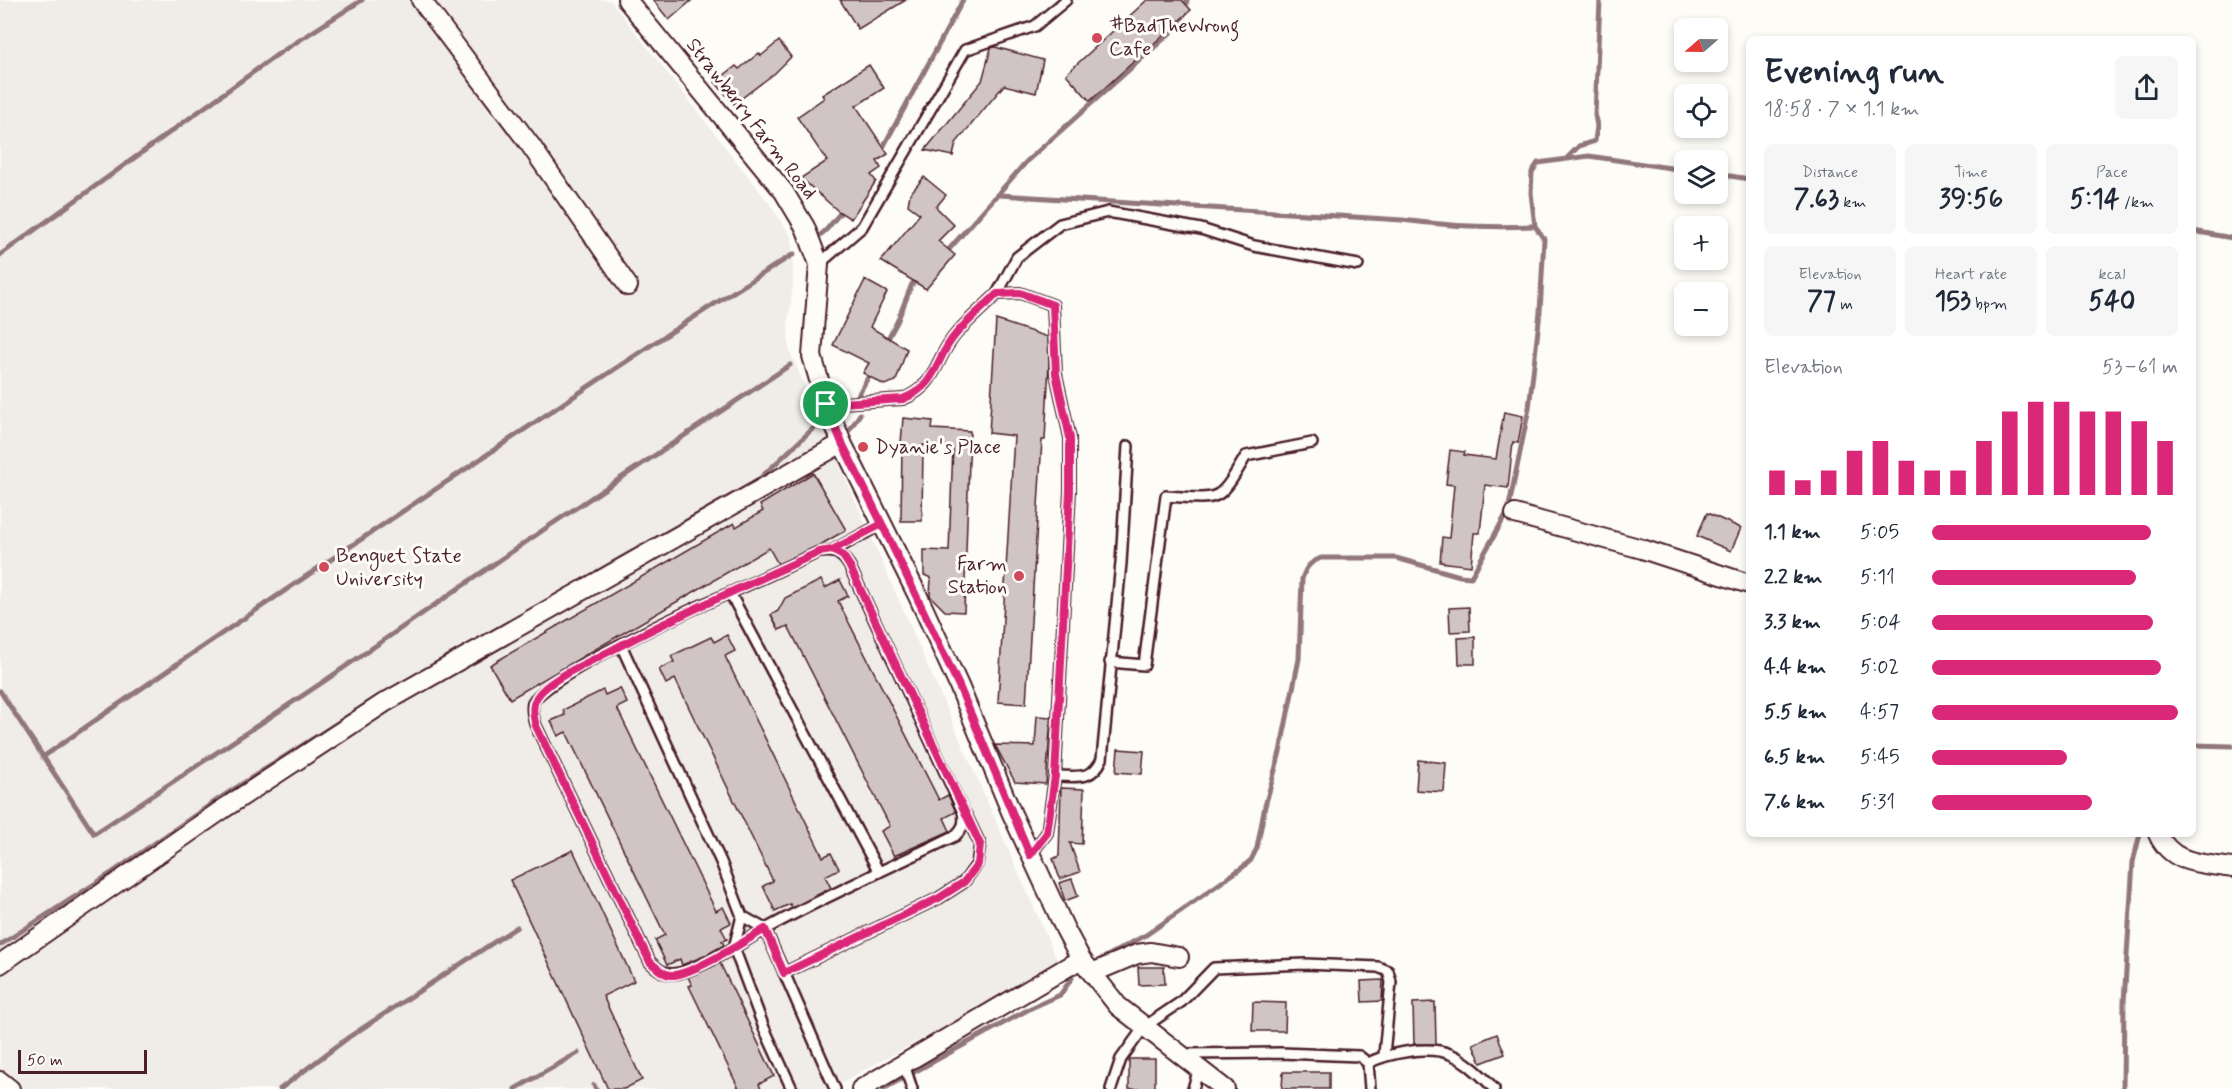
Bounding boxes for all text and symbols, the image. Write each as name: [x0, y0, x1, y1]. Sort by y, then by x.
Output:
place label: #BadTheWrong Cafe: [1109, 13, 1239, 63]
north arrow: [1674, 18, 1728, 72]
map controls: [1674, 18, 1728, 336]
marker: #BadTheWrong Cafe: [1090, 31, 1104, 45]
street label: Strawberry Farm Road: [679, 33, 823, 205]
text: Evening run: [1764, 51, 1944, 95]
button: share: [2115, 56, 2178, 119]
button: locate: [1674, 84, 1728, 138]
text: 18:58 · 7 × 1.1 km: [1764, 96, 1919, 123]
button: layers: [1674, 150, 1728, 204]
text: Distance: [1802, 162, 1858, 183]
text: Time: [1954, 162, 1988, 183]
text: Pace: [2096, 162, 2128, 183]
text: 7.63: [1793, 183, 1839, 217]
text: 39:56: [1939, 183, 2003, 217]
text: 5:14: [2070, 183, 2120, 217]
text: km: [1839, 192, 1867, 213]
text: /km: [2120, 192, 2154, 213]
button: +: [1674, 216, 1728, 270]
text: Elevation: [1799, 264, 1862, 285]
text: Heart rate: [1935, 264, 2007, 285]
text: kcal: [2099, 264, 2125, 285]
button: −: [1674, 282, 1728, 336]
text: 77: [1807, 285, 1836, 319]
text: 153: [1935, 285, 1971, 319]
text: 540: [2088, 285, 2136, 319]
text: m: [1836, 294, 1853, 315]
text: bpm: [1971, 294, 2007, 315]
text: Elevation: [1764, 354, 1843, 381]
text: 53–61 m: [2102, 354, 2178, 381]
pin: [800, 378, 851, 429]
icon: arrive: [809, 387, 842, 420]
place label: Dyanie's Place: [875, 434, 1001, 461]
marker: Dyanie's Place: [856, 440, 870, 454]
text: 1.1 km: [1764, 519, 1821, 546]
text: 5:05: [1860, 519, 1899, 546]
place label: Benguet State University: [336, 543, 462, 593]
place label: Farm Station: [948, 551, 1007, 601]
marker: Benguet State University: [317, 560, 331, 574]
text: 2.2 km: [1764, 564, 1822, 591]
text: 5:11: [1860, 564, 1895, 591]
marker: Farm Station: [1012, 569, 1026, 583]
text: 3.3 km: [1764, 609, 1821, 636]
text: 5:04: [1860, 609, 1901, 636]
text: 4.4 km: [1764, 654, 1826, 681]
text: 5:02: [1860, 654, 1899, 681]
text: 5.5 km: [1764, 699, 1827, 726]
text: 4:57: [1860, 699, 1899, 726]
text: 6.5 km: [1764, 744, 1825, 771]
text: 5:45: [1860, 744, 1900, 771]
text: 7.6 km: [1764, 789, 1825, 816]
text: 5:31: [1860, 789, 1895, 816]
scale bar: [18, 1047, 147, 1074]
text: 50 m: [27, 1050, 63, 1071]

